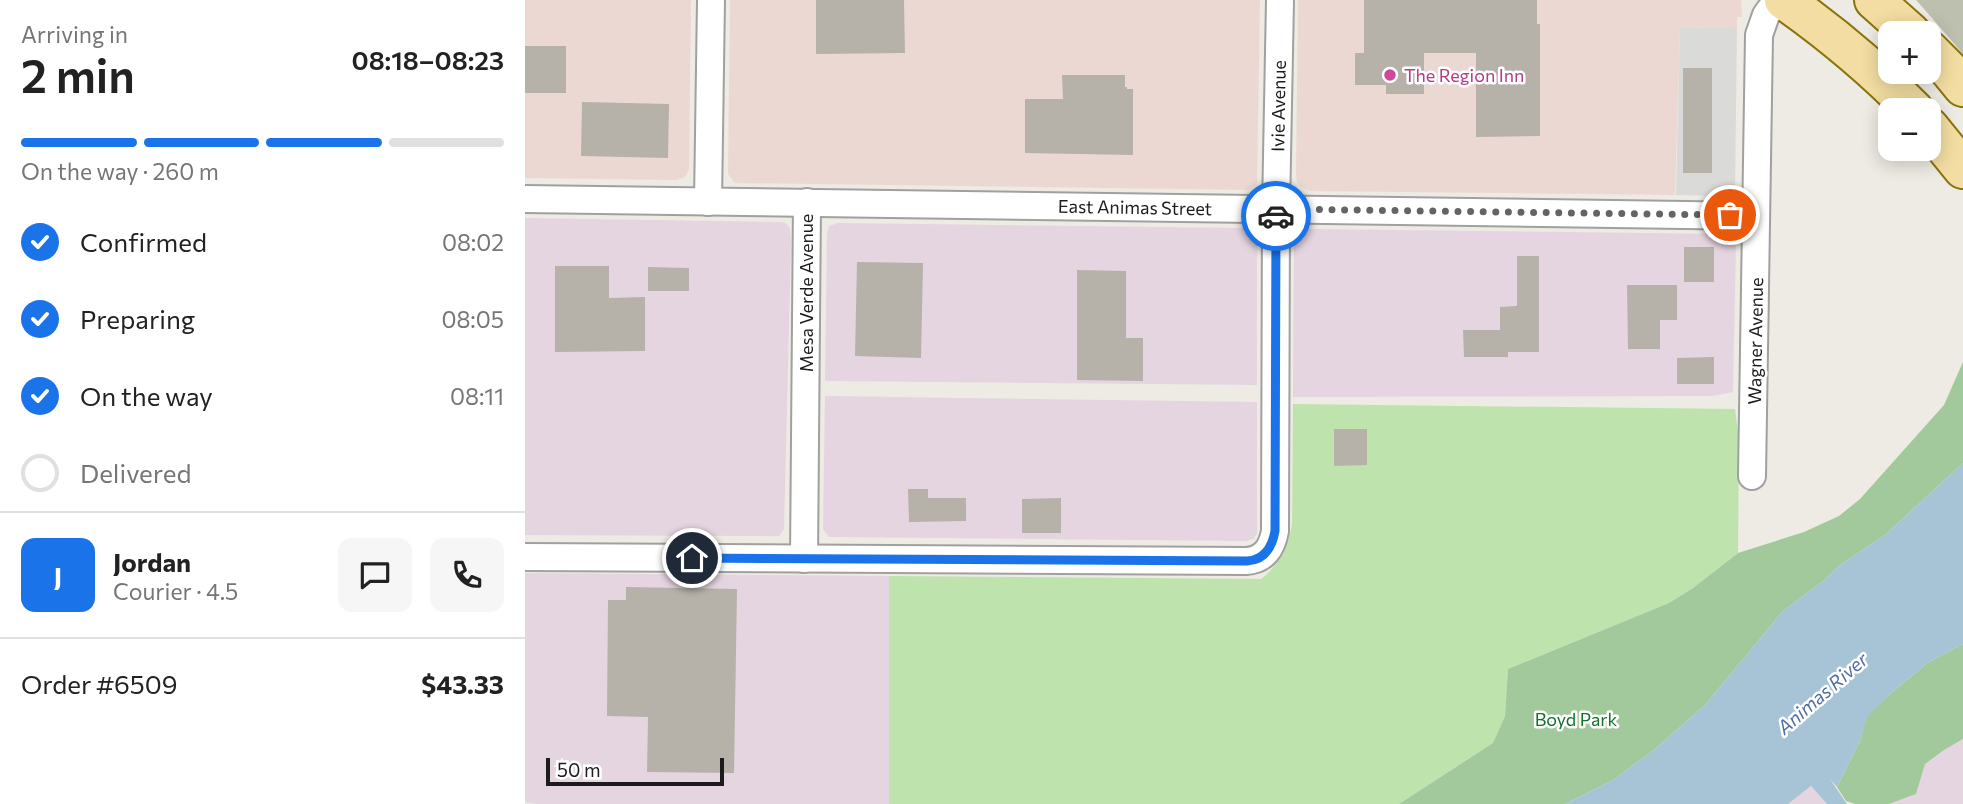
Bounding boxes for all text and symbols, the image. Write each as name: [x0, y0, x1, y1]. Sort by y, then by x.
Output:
text: Arriving in: [21, 20, 128, 48]
map controls: [1878, 21, 1941, 161]
button: +: [1878, 21, 1941, 84]
text: 08:18–08:23: [351, 44, 504, 75]
text: 2 min: [21, 46, 135, 102]
street label: Ivie Avenue: [1266, 60, 1290, 152]
place label: The Region Inn: [1404, 64, 1524, 86]
marker: The Region Inn: [1382, 67, 1398, 83]
button: −: [1878, 98, 1941, 161]
text: On the way · 260 m: [21, 157, 219, 185]
courier: [1241, 181, 1311, 251]
pin: [1700, 185, 1760, 245]
street label: East Animas Street: [1058, 195, 1212, 219]
icon: bag: [1711, 196, 1749, 234]
icon: car: [1257, 197, 1295, 235]
street label: Mesa Verde Avenue: [795, 214, 817, 372]
icon: check: [21, 223, 59, 261]
text: Confirmed: [80, 226, 207, 257]
text: 08:02: [442, 228, 504, 256]
street label: Wagner Avenue: [1743, 277, 1767, 405]
icon: check: [21, 300, 59, 338]
text: Preparing: [80, 303, 195, 334]
text: 08:05: [441, 305, 504, 333]
icon: check: [21, 377, 59, 415]
text: On the way: [80, 380, 213, 411]
text: 08:11: [450, 382, 504, 410]
text: Delivered: [80, 457, 191, 488]
pin: [662, 528, 722, 588]
button: chat: [338, 538, 412, 612]
button: phone: [430, 538, 504, 612]
icon: home: [673, 539, 711, 577]
text: Jordan: [113, 546, 191, 577]
text: J: [54, 560, 62, 591]
text: Courier · 4.5: [113, 577, 238, 605]
water label: Animas River: [1771, 646, 1873, 739]
text: Order #6509: [21, 668, 178, 699]
text: $43.33: [421, 668, 504, 699]
park label: Boyd Park: [1535, 708, 1618, 730]
scale bar: [546, 755, 725, 787]
text: 50 m: [557, 758, 601, 781]

